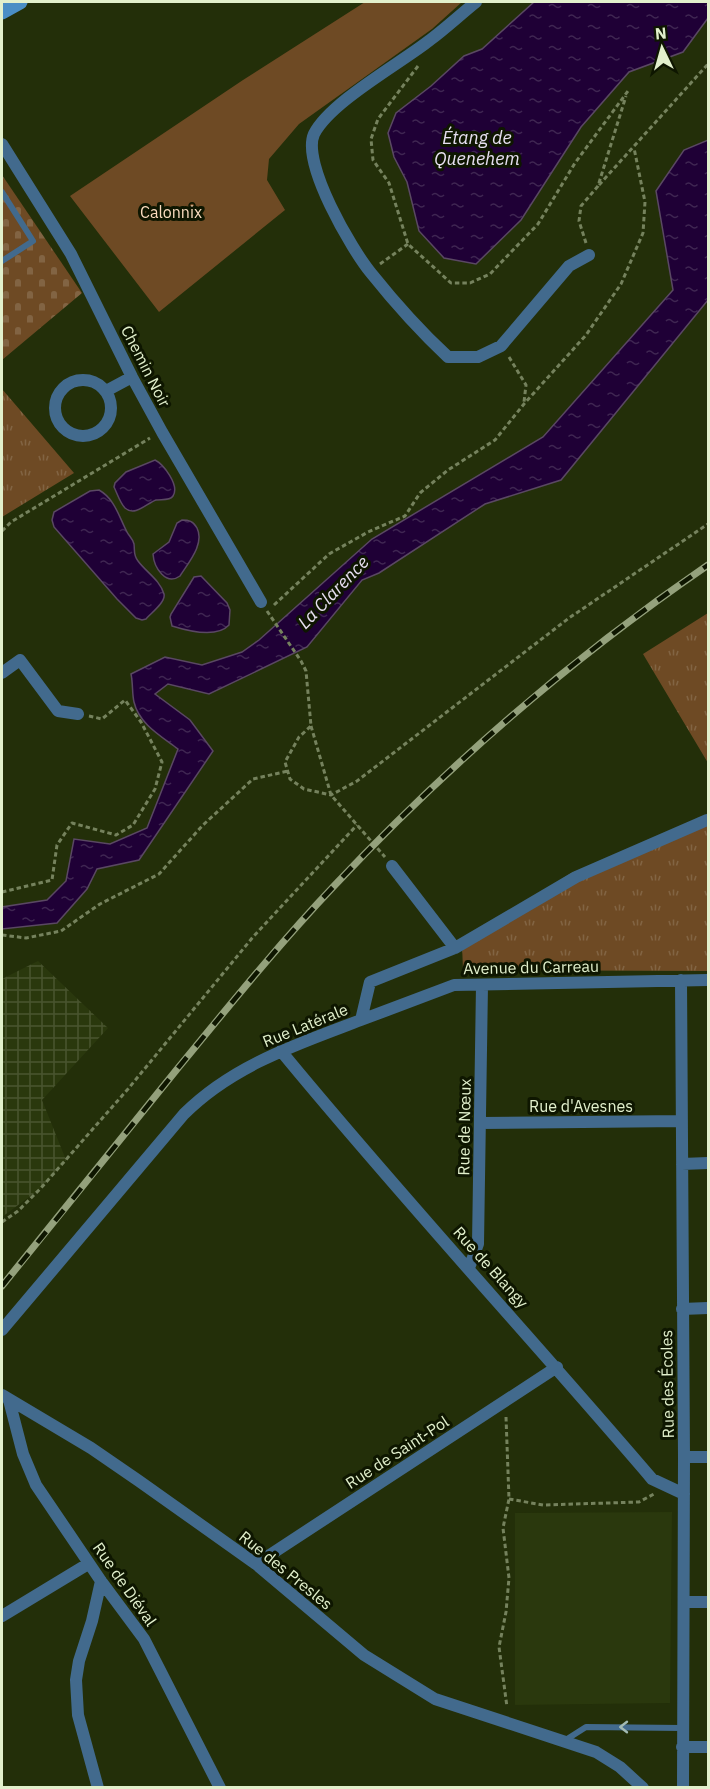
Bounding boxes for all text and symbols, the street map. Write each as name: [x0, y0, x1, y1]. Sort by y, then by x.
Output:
north arrow: [632, 18, 692, 78]
text: N: [654, 23, 667, 44]
water label: Étang de Quenehem: [434, 126, 520, 170]
park label: Calonnix: [140, 202, 202, 222]
street label: Chemin Noir: [117, 322, 175, 410]
water label: La Clarence: [292, 551, 374, 633]
street label: Avenue du Carreau: [463, 956, 599, 978]
street label: Rue Latérale: [259, 999, 351, 1051]
street label: Rue de Nœux: [453, 1078, 475, 1176]
street label: Rue d'Avesnes: [529, 1096, 633, 1116]
street label: Rue de Blangy: [449, 1222, 533, 1312]
street label: Rue des Écoles: [655, 1330, 678, 1438]
street label: Rue de Saint-Pol: [342, 1411, 452, 1493]
street label: Rue des Presles: [235, 1526, 337, 1614]
street label: Rue de Diéval: [89, 1538, 161, 1630]
one-way arrow: [619, 1721, 628, 1733]

